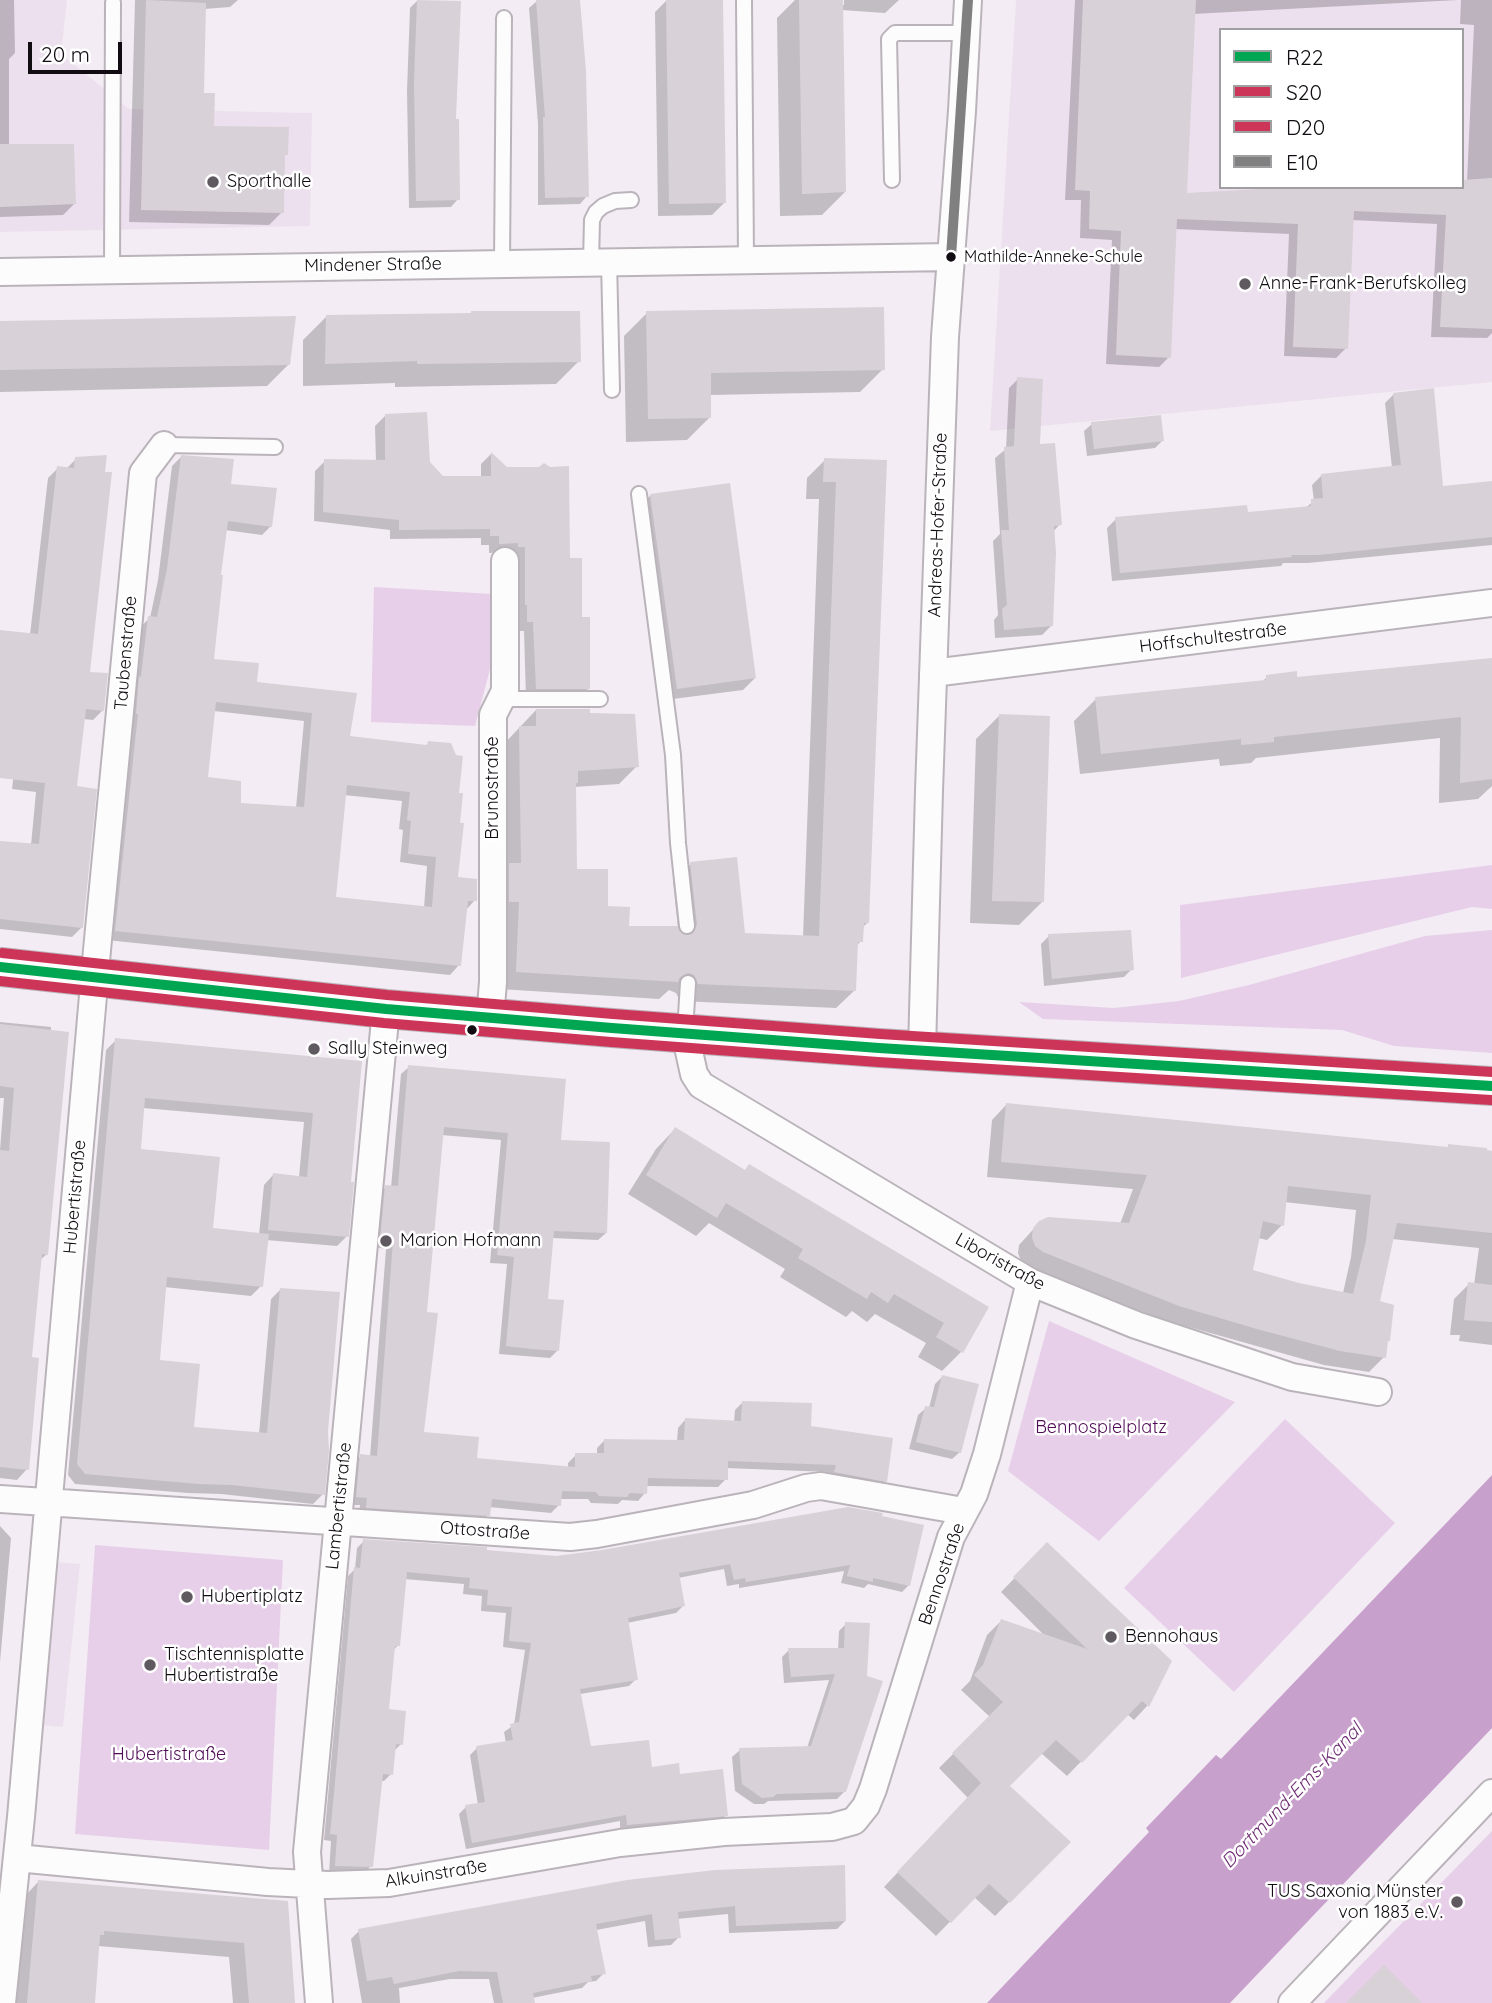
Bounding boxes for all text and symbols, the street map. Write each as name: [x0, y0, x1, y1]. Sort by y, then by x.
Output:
scale bar: [32, 28, 126, 72]
legend: [1219, 28, 1464, 189]
text: 20 m: [41, 41, 90, 67]
text: R22: [1286, 44, 1323, 70]
text: S20: [1286, 79, 1322, 105]
text: D20: [1286, 114, 1325, 140]
text: E10: [1286, 149, 1318, 175]
place label: Sporthalle: [227, 171, 311, 193]
marker: Sporthalle: [205, 174, 221, 190]
place label: Mathilde-Anneke-Schule: [964, 247, 1143, 267]
marker: Mathilde-Anneke-Schule: [944, 250, 958, 264]
street label: Mindener Straße: [304, 253, 442, 277]
place label: Anne-Frank-Berufskolleg: [1259, 273, 1467, 295]
marker: Anne-Frank-Berufskolleg: [1237, 276, 1253, 292]
street label: Andreas-Hofer-Straße: [924, 432, 952, 618]
street label: Taubenstraße: [110, 595, 142, 711]
street label: Hoffschultestraße: [1138, 618, 1288, 658]
street label: Brunostraße: [482, 736, 504, 840]
unlabelled marker: [465, 1023, 479, 1037]
place label: Sally Steinweg: [328, 1038, 448, 1060]
marker: Sally Steinweg: [306, 1041, 322, 1057]
street label: Hubertistraße: [59, 1139, 91, 1255]
street label: Liboristraße: [951, 1228, 1049, 1296]
place label: Marion Hofmann: [400, 1230, 541, 1252]
marker: Marion Hofmann: [378, 1233, 394, 1249]
park label: Bennospielplatz: [1035, 1417, 1167, 1439]
street label: Lambertistraße: [322, 1441, 356, 1571]
street label: Ottostraße: [439, 1517, 531, 1545]
street label: Bennostraße: [914, 1520, 970, 1628]
place label: Hubertiplatz: [201, 1586, 303, 1608]
marker: Hubertiplatz: [179, 1589, 195, 1605]
place label: Bennohaus: [1125, 1626, 1218, 1648]
marker: Bennohaus: [1103, 1629, 1119, 1645]
place label: Tischtennisplatte Hubertistraße: [164, 1644, 304, 1686]
marker: Tischtennisplatte Hubertistraße: [142, 1657, 158, 1673]
water label: Dortmund-Ems-Kanal: [1217, 1719, 1367, 1873]
park label: Hubertistraße: [112, 1744, 226, 1766]
street label: Alkuinstraße: [383, 1855, 489, 1893]
place label: TUS Saxonia Münster von 1883 e.V.: [1267, 1881, 1443, 1924]
marker: TUS Saxonia Münster von 1883 e.V.: [1449, 1894, 1465, 1910]

